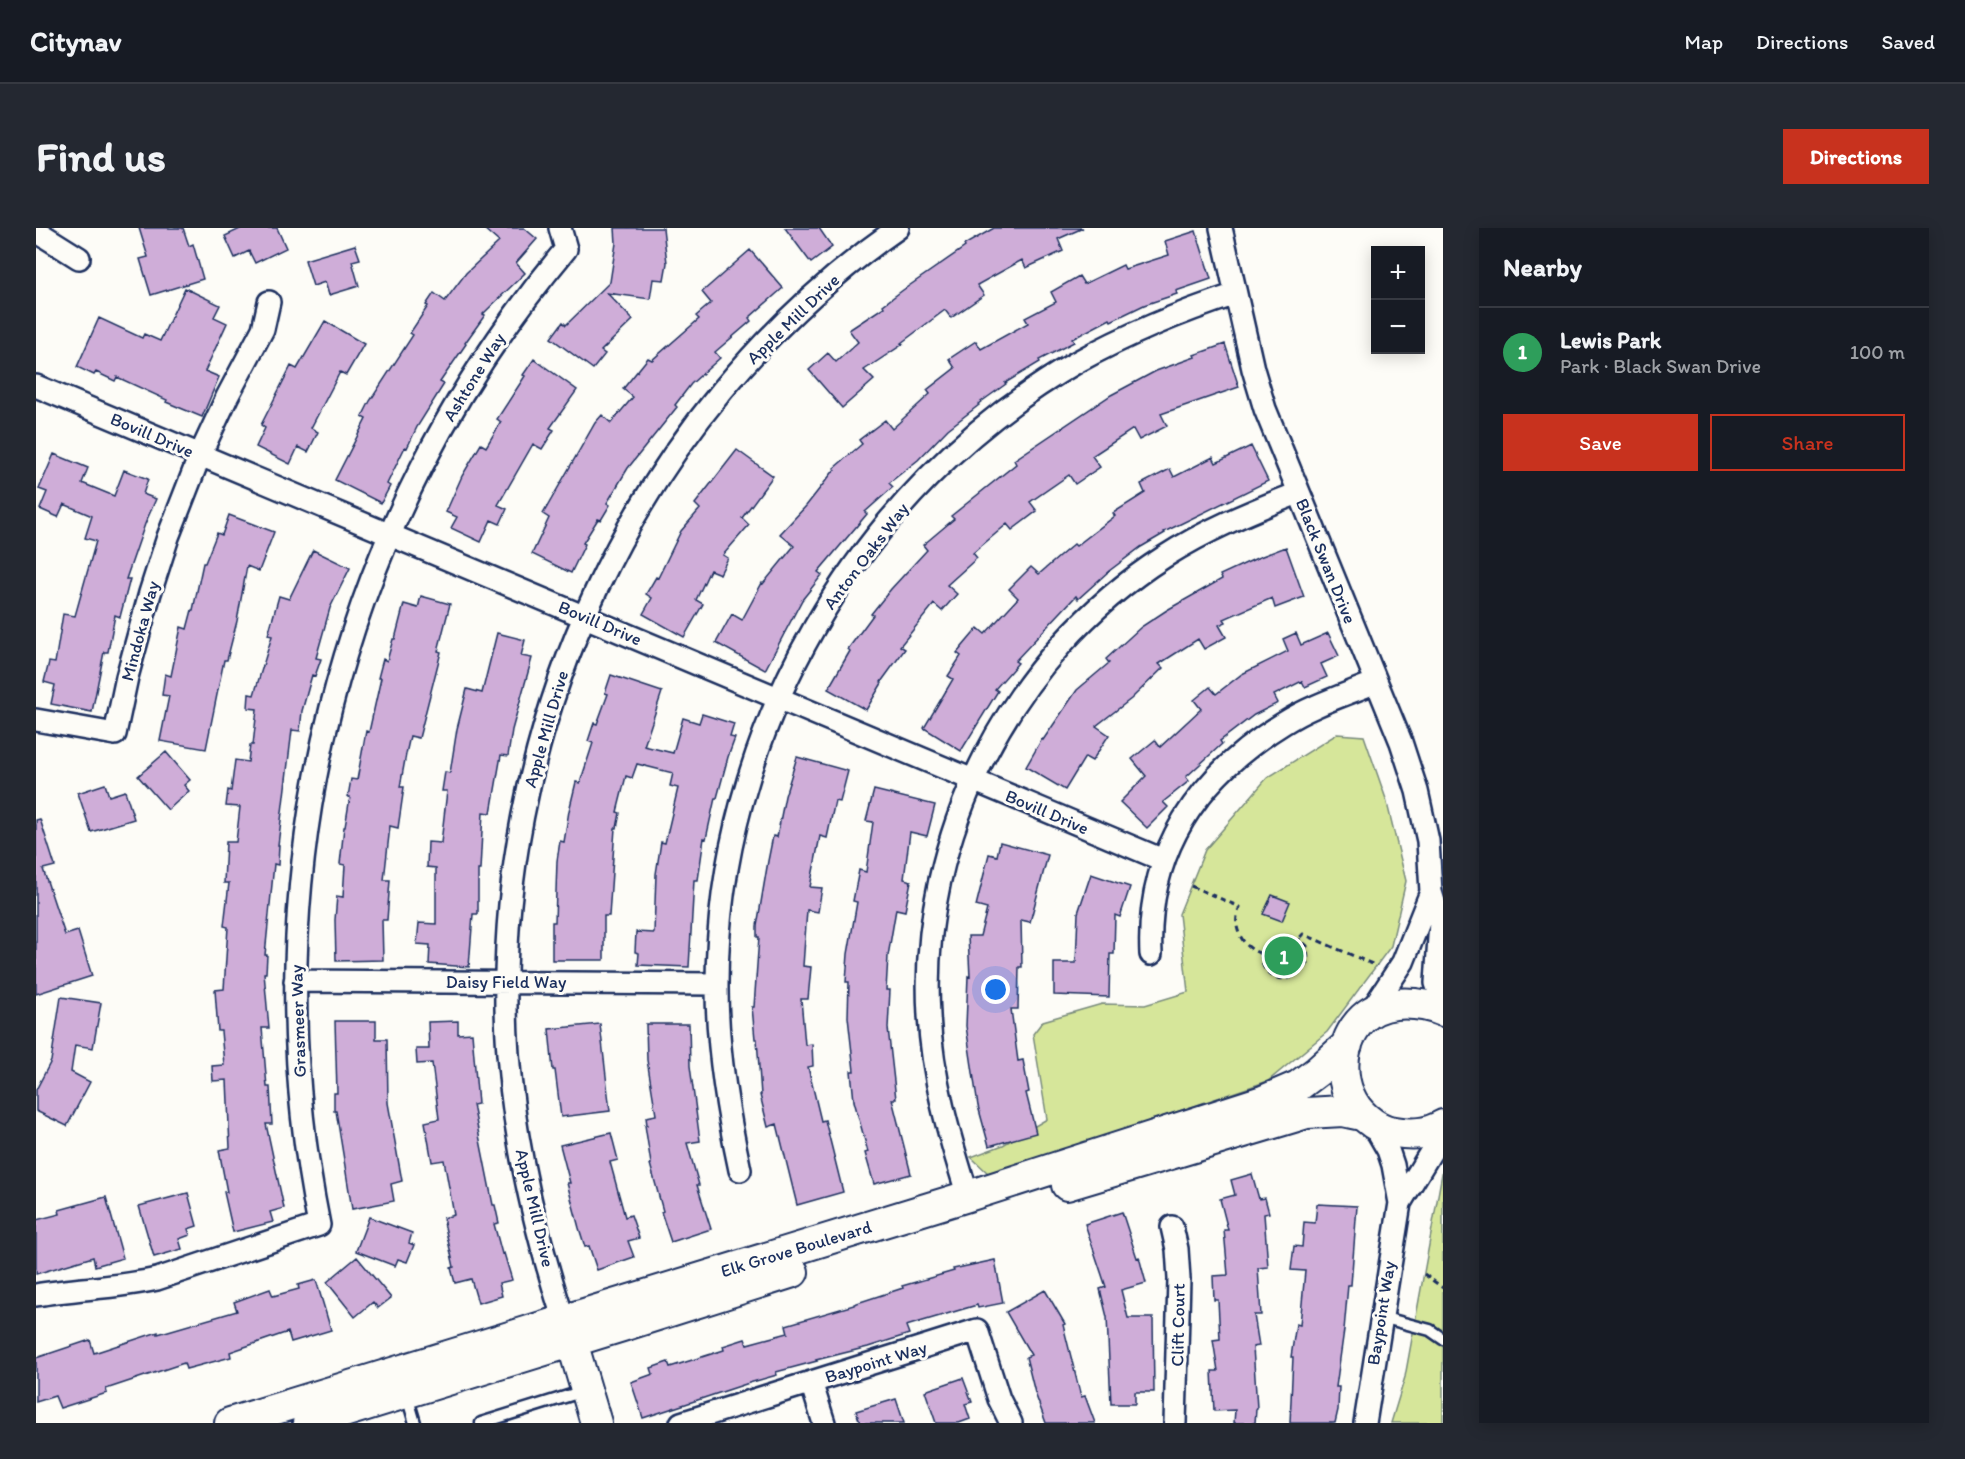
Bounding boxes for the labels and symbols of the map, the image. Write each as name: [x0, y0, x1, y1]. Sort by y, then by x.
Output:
street label: Apple Mill Drive: [742, 269, 844, 369]
street label: Ashtone Way: [438, 328, 510, 426]
street label: Bovill Drive: [107, 408, 197, 462]
street label: Black Swan Drive: [1291, 495, 1361, 627]
street label: Anton Oaks Way: [819, 498, 914, 614]
street label: Mindoka Way: [116, 578, 164, 684]
street label: Bovill Drive: [555, 596, 645, 650]
street label: Apple Mill Drive: [519, 668, 573, 790]
street label: Bovill Drive: [1002, 785, 1092, 839]
pin: 1: [1264, 934, 1304, 978]
street label: Grasmeer Way: [285, 964, 311, 1078]
street label: Daisy Field Way: [446, 971, 567, 993]
your location: [981, 975, 1010, 1004]
street label: Apple Mill Drive: [511, 1147, 559, 1269]
street label: Elk Grove Boulevard: [718, 1215, 874, 1282]
street label: Baypoint Way: [1362, 1259, 1400, 1367]
street label: Clift Court: [1166, 1283, 1190, 1367]
street label: Baypoint Way: [822, 1336, 930, 1388]

